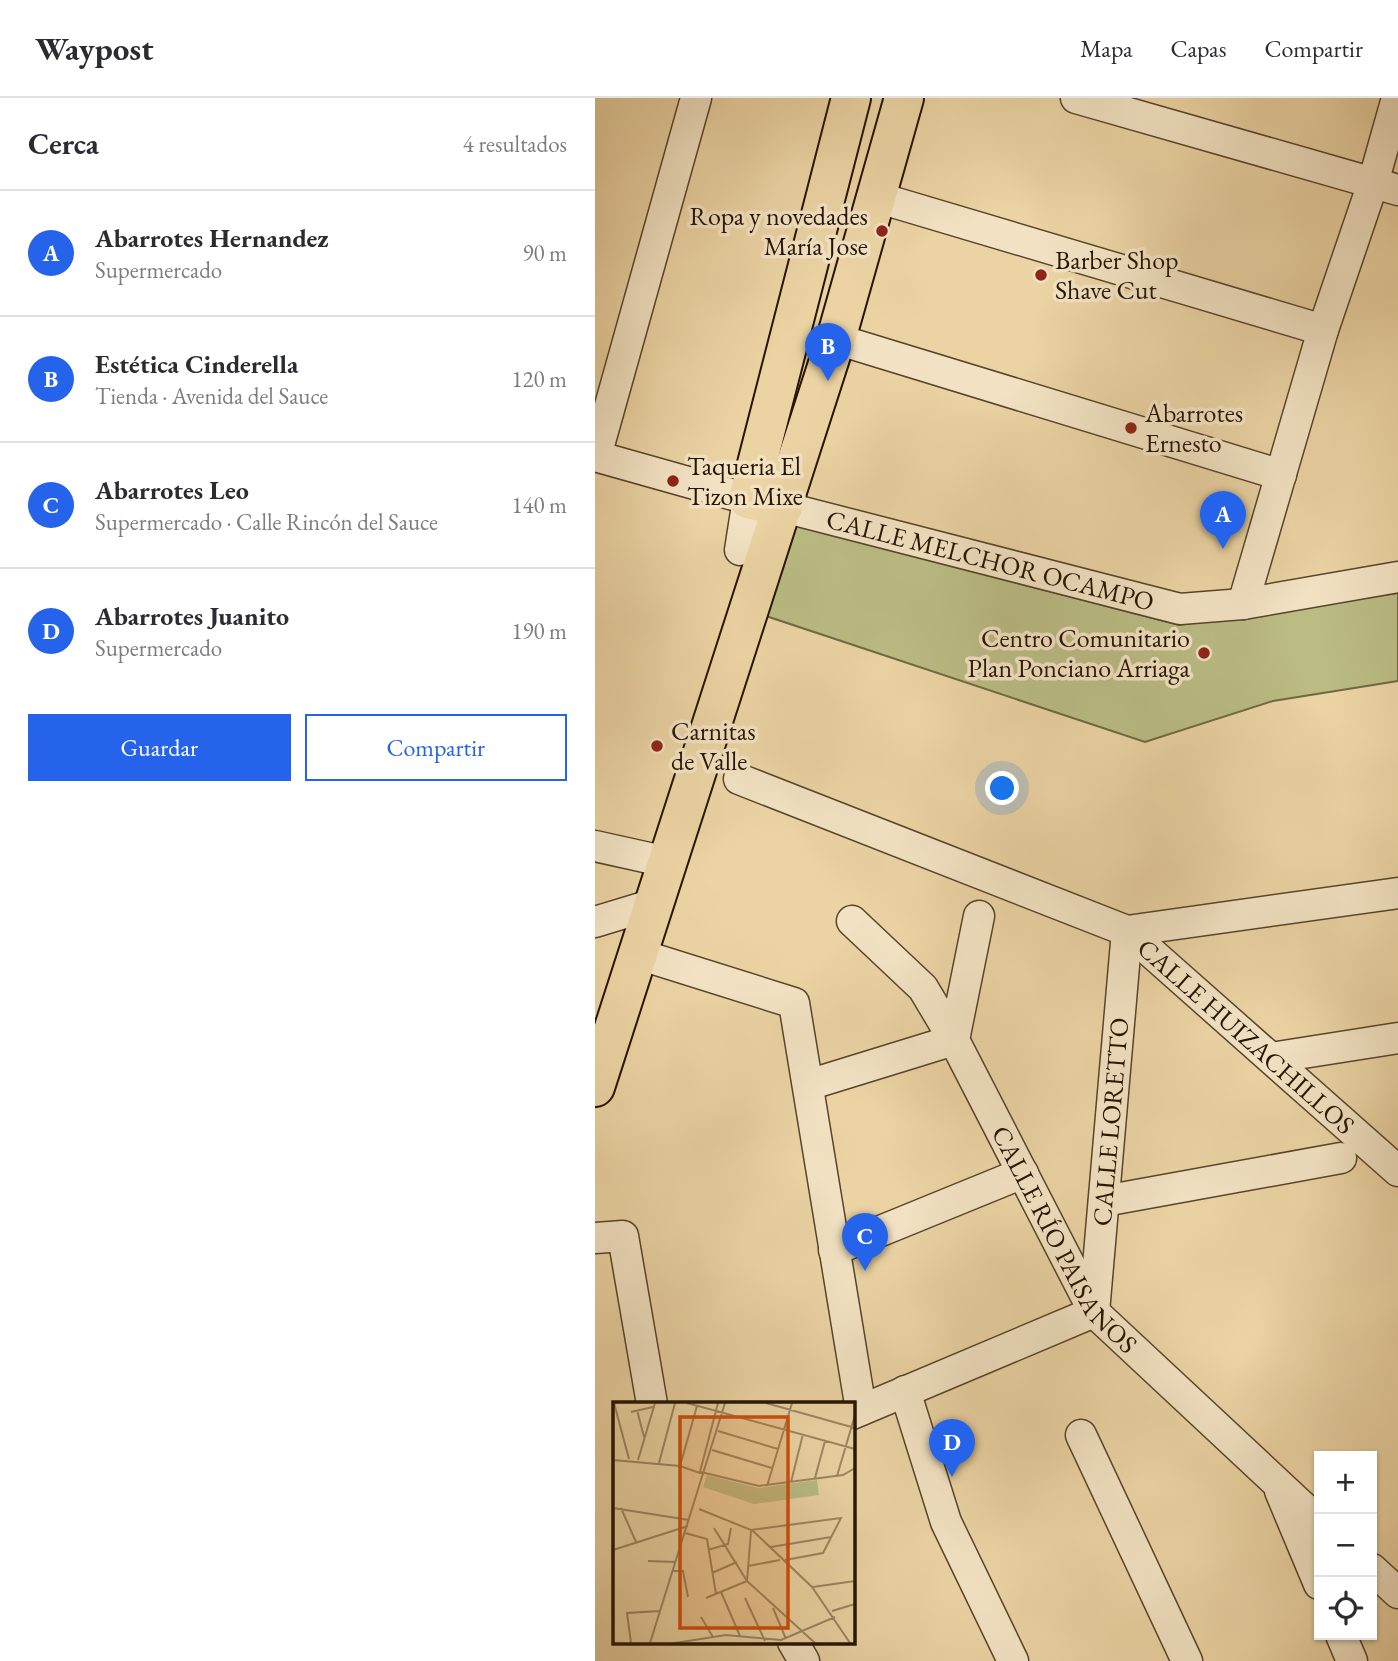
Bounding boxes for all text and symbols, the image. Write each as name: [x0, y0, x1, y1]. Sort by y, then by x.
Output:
text: Waypost: [35, 27, 154, 70]
text: Mapa: [1080, 33, 1132, 64]
text: Capas: [1170, 33, 1226, 64]
text: Compartir: [1264, 33, 1363, 64]
text: Cerca: [28, 124, 99, 163]
text: 4 resultados: [463, 129, 567, 159]
place label: Ropa y novedades María Jose: [689, 199, 868, 263]
text: Abarrotes Hernandez: [95, 221, 329, 255]
marker: Ropa y novedades María Jose: [874, 223, 890, 239]
text: A: [43, 238, 59, 268]
text: 90 m: [522, 238, 567, 268]
place label: Barber Shop Shave Cut: [1055, 243, 1179, 307]
text: Supermercado: [95, 255, 222, 285]
marker: Barber Shop Shave Cut: [1033, 267, 1049, 283]
pin: B: [805, 323, 851, 381]
text: Estética Cinderella: [95, 347, 298, 381]
text: B: [44, 364, 58, 394]
text: 120 m: [511, 364, 567, 394]
text: Tienda · Avenida del Sauce: [95, 381, 328, 411]
place label: Abarrotes Ernesto: [1144, 396, 1243, 460]
marker: Abarrotes Ernesto: [1123, 420, 1139, 436]
place label: Taqueria El Tizon Mixe: [687, 449, 803, 513]
text: Abarrotes Leo: [95, 473, 249, 507]
marker: Taqueria El Tizon Mixe: [665, 473, 681, 489]
text: C: [43, 490, 59, 520]
text: 140 m: [511, 490, 567, 520]
pin: A: [1200, 491, 1246, 549]
street label: CALLE MELCHOR OCAMPO: [823, 502, 1158, 619]
text: Supermercado · Calle Rincón del Sauce: [95, 507, 438, 537]
text: Abarrotes Juanito: [95, 599, 289, 633]
text: D: [42, 616, 60, 646]
text: 190 m: [511, 616, 567, 646]
place label: Centro Comunitario Plan Ponciano Arriaga: [968, 621, 1191, 685]
text: Supermercado: [95, 633, 222, 663]
marker: Centro Comunitario Plan Ponciano Arriaga: [1196, 645, 1212, 661]
button: Guardar: [28, 714, 291, 781]
button: Compartir: [305, 714, 567, 781]
place label: Carnitas de Valle: [671, 714, 756, 778]
marker: Carnitas de Valle: [649, 738, 665, 754]
your location: [985, 771, 1019, 805]
street label: CALLE HUIZACHILLOS: [1130, 931, 1362, 1142]
street label: CALLE LORETTO: [1085, 1016, 1136, 1227]
street label: CALLE RÍO PAISANOS: [984, 1120, 1145, 1361]
pin: C: [842, 1213, 888, 1271]
inset map: [613, 1402, 854, 1644]
pin: D: [929, 1419, 975, 1477]
map controls: [1314, 1451, 1377, 1640]
button: +: [1314, 1451, 1377, 1514]
button: −: [1314, 1514, 1377, 1577]
button: locate: [1314, 1577, 1377, 1640]

